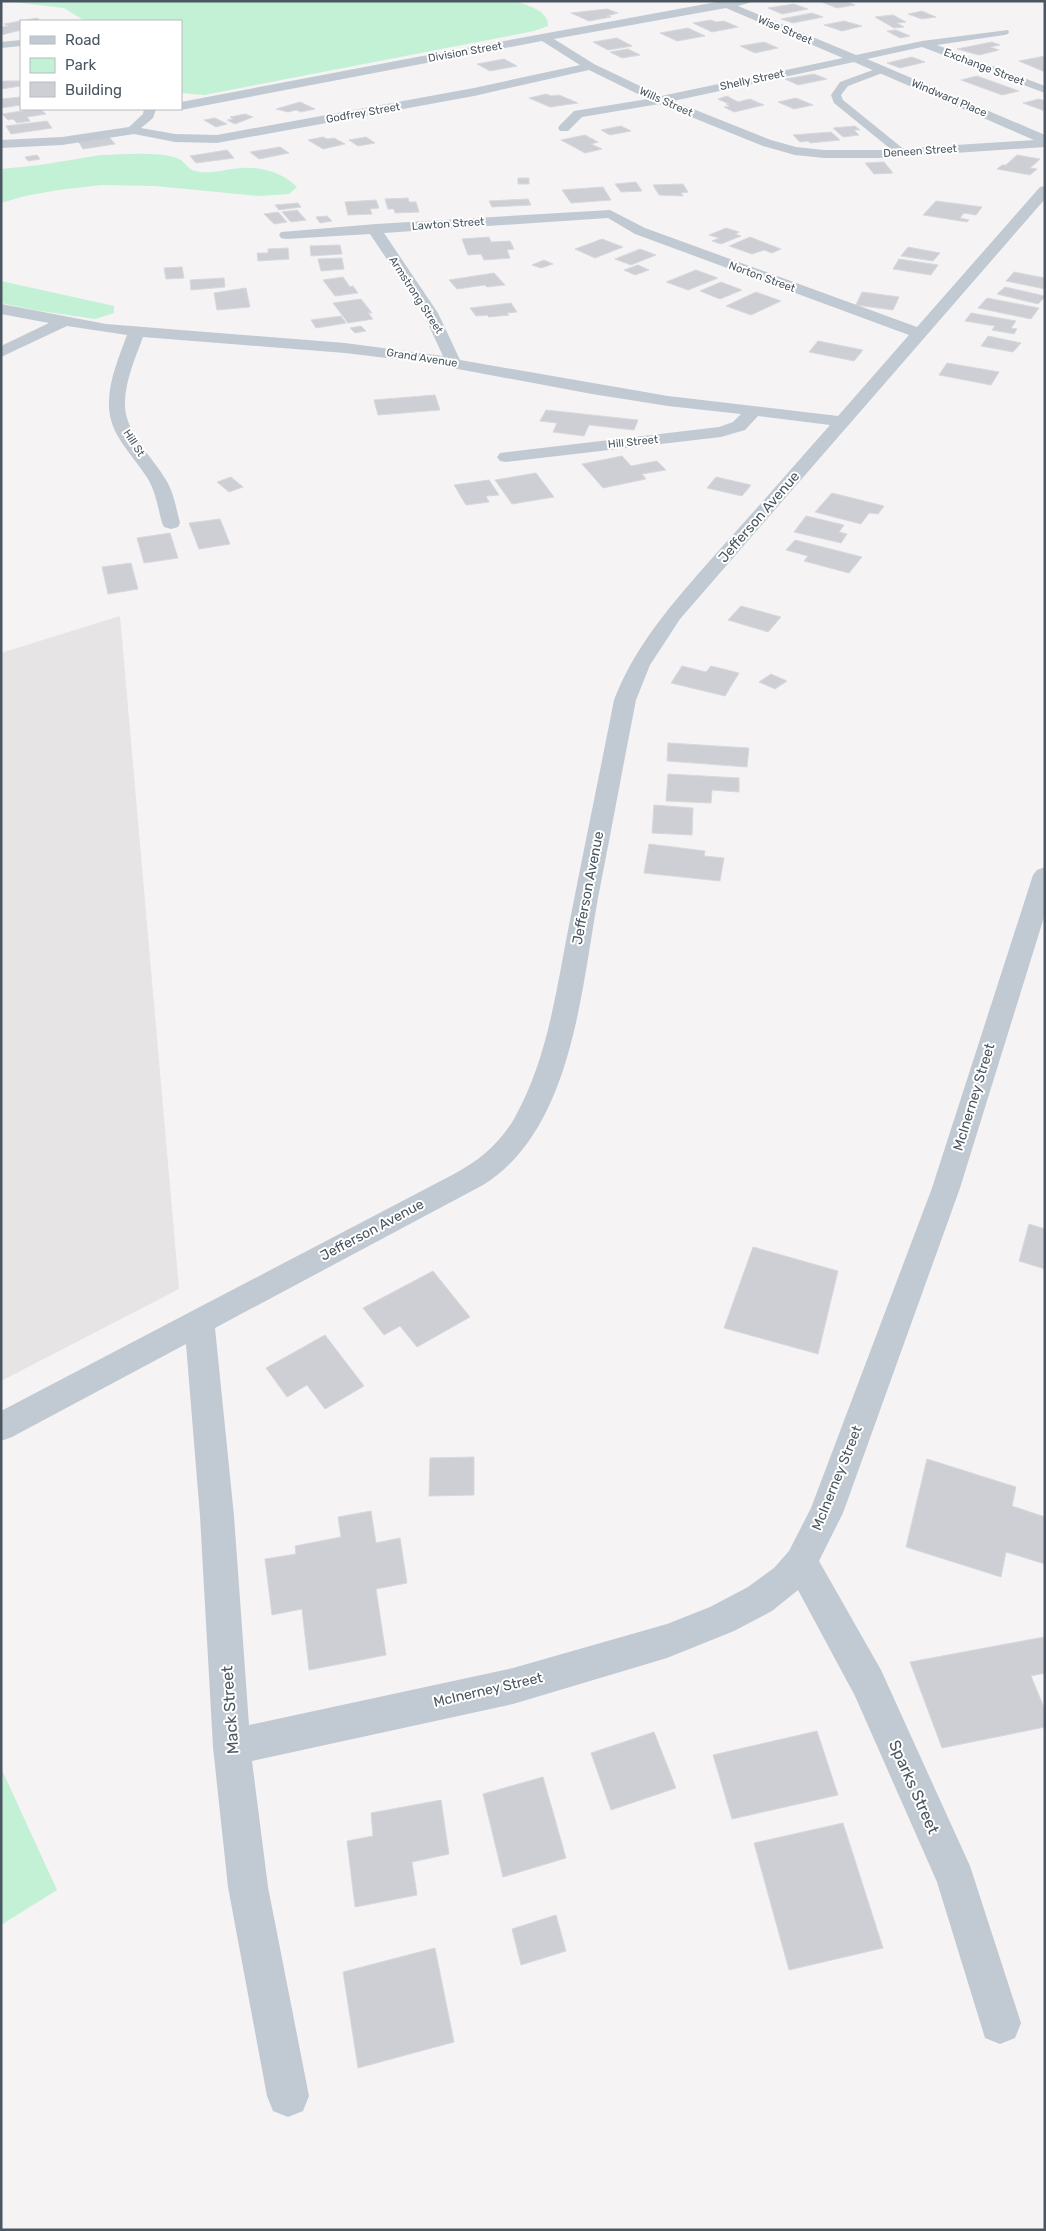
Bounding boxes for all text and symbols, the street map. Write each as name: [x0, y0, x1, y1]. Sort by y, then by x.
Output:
street label: Wise Street: [756, 13, 815, 48]
legend: [20, 20, 182, 110]
text: Road: [65, 31, 101, 49]
street label: Division Street: [427, 39, 504, 65]
street label: Exchange Street: [942, 46, 1027, 89]
text: Park: [65, 56, 96, 74]
street label: Shelly Street: [719, 67, 786, 93]
street label: Windward Place: [909, 76, 989, 120]
text: Building: [65, 81, 122, 99]
street label: Wills Street: [637, 84, 695, 120]
street label: Godfrey Street: [325, 100, 402, 126]
street label: Deneen Street: [883, 142, 958, 160]
street label: Lawton Street: [411, 215, 485, 233]
street label: Armstrong Street: [386, 254, 446, 337]
street label: Norton Street: [727, 259, 798, 295]
street label: Grand Avenue: [386, 346, 458, 370]
street label: Hill St: [120, 427, 148, 460]
street label: Hill Street: [607, 433, 659, 451]
street label: Jefferson Avenue: [715, 468, 803, 566]
street label: Jefferson Avenue: [569, 830, 607, 946]
street label: McInerney Street: [950, 1041, 999, 1153]
street label: Jefferson Avenue: [317, 1195, 427, 1265]
street label: McInerney Street: [808, 1423, 866, 1533]
street label: Mack Street: [217, 1665, 243, 1755]
street label: McInerney Street: [432, 1669, 545, 1711]
street label: Sparks Street: [885, 1737, 943, 1837]

